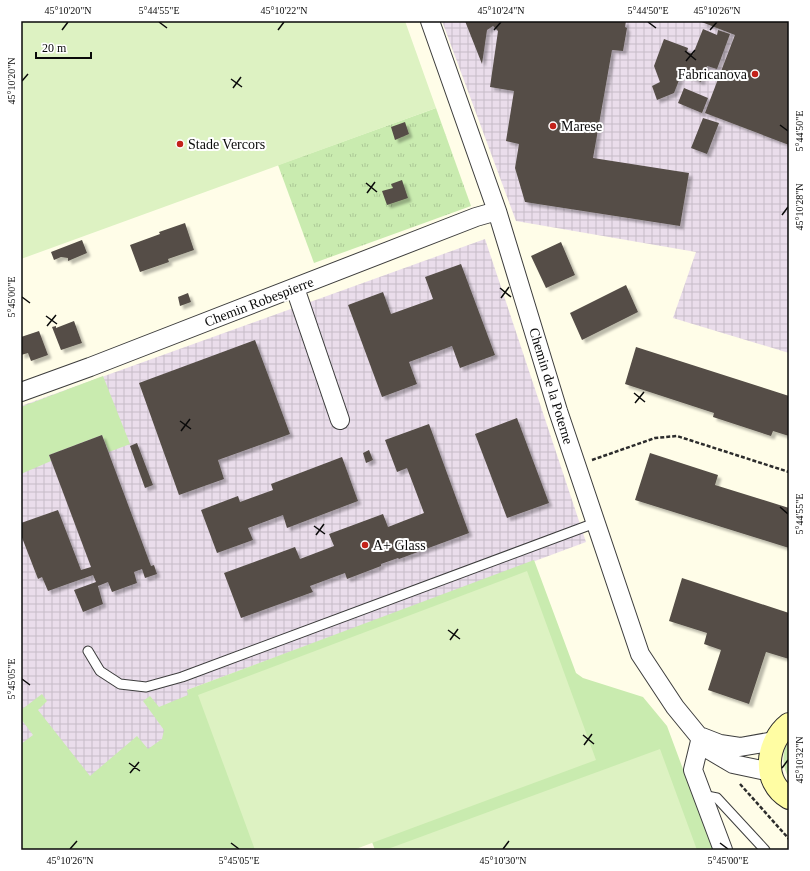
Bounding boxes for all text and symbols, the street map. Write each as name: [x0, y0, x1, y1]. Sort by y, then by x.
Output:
text: 45°10'20"N: [44, 5, 92, 16]
text: 5°44'55"E: [139, 5, 180, 16]
text: 45°10'22"N: [260, 5, 308, 16]
text: 45°10'24"N: [477, 5, 525, 16]
text: 5°44'50"E: [628, 5, 669, 16]
text: 45°10'26"N: [693, 5, 741, 16]
scale bar: [36, 34, 91, 60]
text: 20 m: [42, 41, 67, 55]
text: 45°10'20"N: [6, 57, 17, 105]
place label: Fabricanova: [678, 67, 748, 82]
marker: Fabricanova: [750, 69, 760, 79]
text: 5°44'50"E: [794, 111, 805, 152]
place label: Marese: [561, 119, 602, 134]
marker: Marese: [548, 121, 558, 131]
place label: Stade Vercors: [188, 137, 265, 152]
marker: Stade Vercors: [175, 139, 185, 149]
text: 45°10'28"N: [794, 183, 805, 231]
street label: Chemin Robespierre: [202, 274, 316, 330]
text: 5°45'00"E: [6, 277, 17, 318]
street label: Chemin de la Poterne: [526, 326, 576, 446]
text: 5°44'55"E: [794, 494, 805, 535]
place label: A+ Glass: [373, 538, 426, 553]
marker: A+ Glass: [360, 540, 370, 550]
text: 5°45'05"E: [6, 659, 17, 700]
text: 45°10'32"N: [794, 736, 805, 784]
text: 45°10'26"N: [46, 855, 94, 866]
text: 5°45'05"E: [219, 855, 260, 866]
text: 45°10'30"N: [479, 855, 527, 866]
text: 5°45'00"E: [708, 855, 749, 866]

